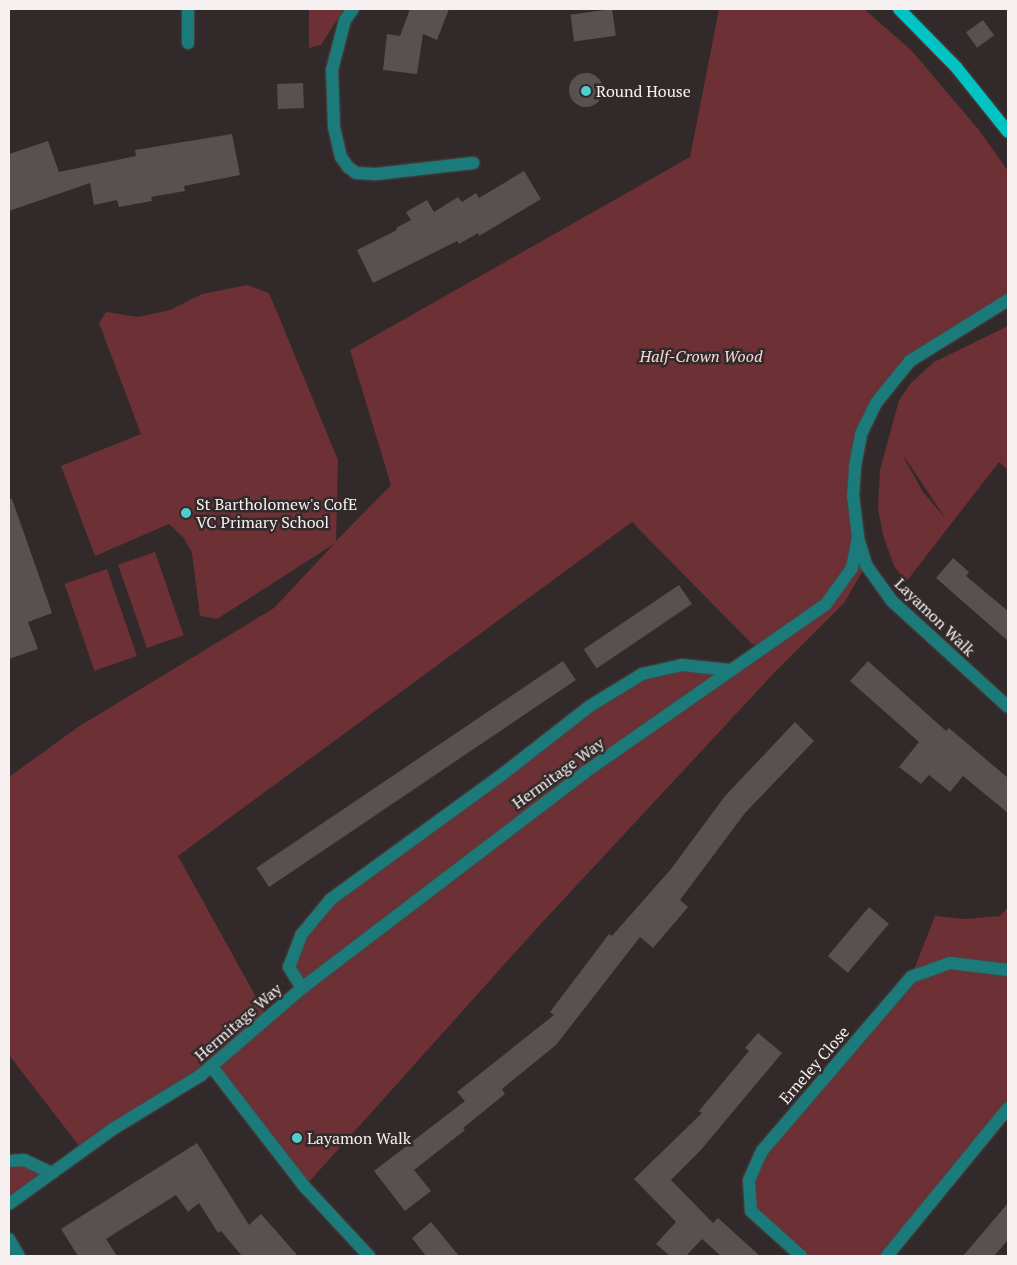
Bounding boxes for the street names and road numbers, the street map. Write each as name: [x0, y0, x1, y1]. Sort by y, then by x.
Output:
street label: Layamon Walk: [891, 574, 979, 660]
street label: Hermitage Way: [508, 733, 608, 813]
street label: Hermitage Way: [191, 979, 285, 1065]
street label: Erneley Close: [775, 1022, 853, 1108]

